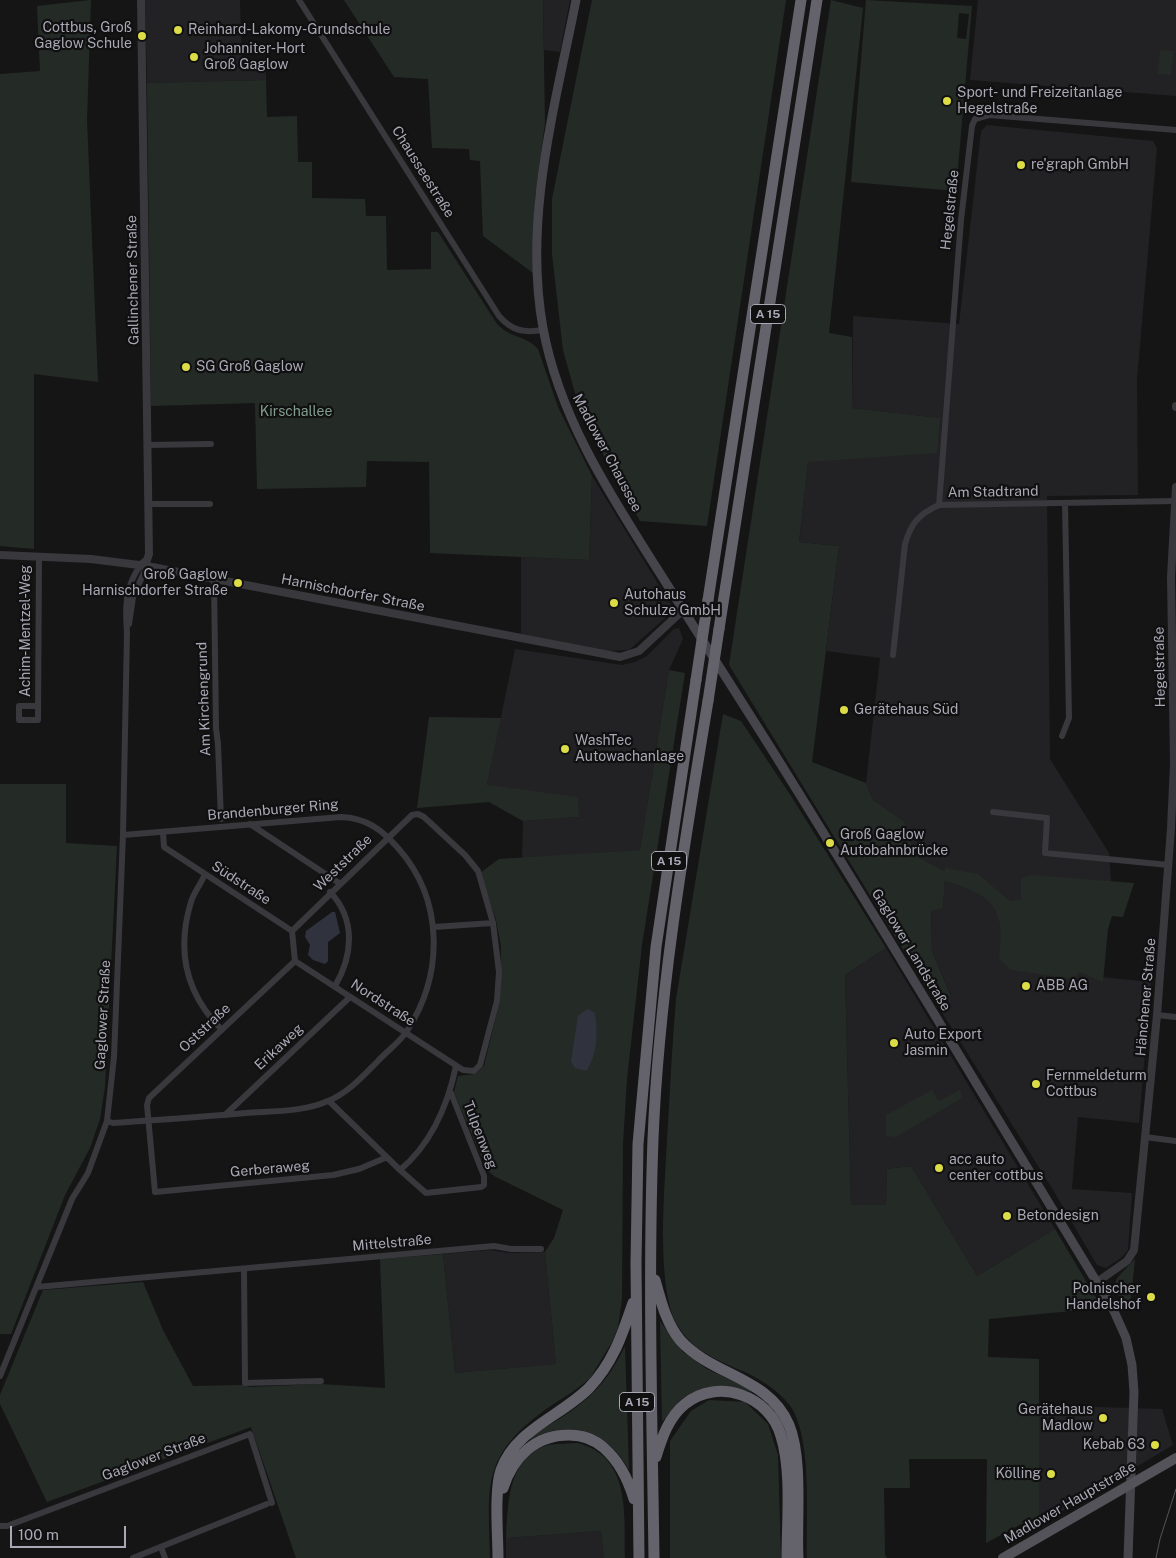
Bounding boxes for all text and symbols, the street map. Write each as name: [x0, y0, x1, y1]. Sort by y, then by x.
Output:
place label: Cottbus, Groß Gaglow Schule: [34, 20, 132, 52]
place label: Reinhard-Lakomy-Grundschule: [188, 22, 390, 38]
marker: Reinhard-Lakomy-Grundschule: [172, 24, 184, 36]
marker: Cottbus, Groß Gaglow Schule: [136, 30, 148, 42]
place label: Johanniter-Hort Groß Gaglow: [204, 41, 305, 74]
marker: Johanniter-Hort Groß Gaglow: [188, 51, 200, 63]
place label: Sport- und Freizeitanlage Hegelstraße: [957, 85, 1122, 118]
marker: Sport- und Freizeitanlage Hegelstraße: [941, 95, 953, 107]
street label: Chausseestraße: [388, 123, 458, 221]
place label: re'graph GmbH: [1031, 157, 1129, 173]
marker: re'graph GmbH: [1015, 159, 1027, 171]
street label: Hegelstraße: [937, 169, 963, 251]
street label: Gallinchener Straße: [123, 215, 143, 345]
road number: A 15: [750, 304, 786, 324]
place label: SG Groß Gaglow: [196, 359, 303, 375]
marker: SG Groß Gaglow: [180, 361, 192, 373]
street label: Madlower Chaussee: [569, 391, 645, 515]
park label: Kirschallee: [260, 404, 332, 420]
street label: Am Stadtrand: [947, 483, 1039, 501]
street label: Achim-Mentzel-Weg: [18, 565, 34, 697]
place label: Groß Gaglow Harnischdorfer Straße: [82, 567, 228, 600]
street label: Harnischdorfer Straße: [280, 571, 426, 615]
marker: Groß Gaglow Harnischdorfer Straße: [232, 577, 244, 589]
place label: Autohaus Schulze GmbH: [624, 587, 721, 620]
marker: Autohaus Schulze GmbH: [608, 597, 620, 609]
street label: Hegelstraße: [1151, 627, 1169, 707]
street label: Am Kirchengrund: [194, 642, 214, 756]
place label: Gerätehaus Süd: [854, 702, 958, 718]
marker: Gerätehaus Süd: [838, 704, 850, 716]
place label: WashTec Autowachanlage: [575, 733, 684, 766]
marker: WashTec Autowachanlage: [559, 743, 571, 755]
street label: Brandenburger Ring: [207, 796, 339, 824]
place label: Groß Gaglow Autobahnbrücke: [840, 827, 948, 860]
street label: Weststraße: [310, 831, 376, 895]
marker: Groß Gaglow Autobahnbrücke: [824, 837, 836, 849]
road number: A 15: [652, 851, 686, 870]
street label: Südstraße: [208, 858, 274, 908]
street label: Gaglower Landstraße: [868, 886, 954, 1014]
street label: Hänchener Straße: [1132, 937, 1160, 1057]
street label: Gaglower Straße: [92, 960, 114, 1070]
street label: Nordstraße: [348, 976, 418, 1030]
place label: ABB AG: [1036, 978, 1088, 994]
marker: ABB AG: [1020, 980, 1032, 992]
street label: Oststraße: [176, 1000, 234, 1056]
street label: Erikaweg: [251, 1020, 307, 1074]
place label: Auto Export Jasmin: [904, 1027, 982, 1060]
marker: Auto Export Jasmin: [888, 1037, 900, 1049]
place label: Fernmeldeturm Cottbus: [1046, 1068, 1147, 1100]
marker: Fernmeldeturm Cottbus: [1030, 1078, 1042, 1090]
street label: Tulpenweg: [459, 1099, 501, 1171]
place label: acc auto center cottbus: [949, 1152, 1043, 1184]
street label: Gerberaweg: [229, 1157, 311, 1181]
marker: acc auto center cottbus: [933, 1162, 945, 1174]
place label: Betondesign: [1017, 1208, 1099, 1224]
marker: Betondesign: [1001, 1210, 1013, 1222]
street label: Mittelstraße: [352, 1231, 432, 1255]
place label: Polnischer Handelshof: [1066, 1281, 1141, 1314]
marker: Polnischer Handelshof: [1145, 1291, 1157, 1303]
road number: A 15: [620, 1392, 654, 1411]
place label: Gerätehaus Madlow: [1018, 1402, 1093, 1434]
marker: Gerätehaus Madlow: [1097, 1412, 1109, 1424]
street label: Gaglower Straße: [100, 1429, 208, 1485]
place label: Kebab 63: [1083, 1437, 1145, 1453]
marker: Kebab 63: [1149, 1439, 1161, 1451]
street label: Madlower Hauptstraße: [1001, 1458, 1139, 1548]
place label: Kölling: [995, 1466, 1041, 1482]
marker: Kölling: [1045, 1468, 1057, 1480]
scale bar: [12, 1516, 129, 1548]
text: 100 m: [18, 1526, 59, 1543]

